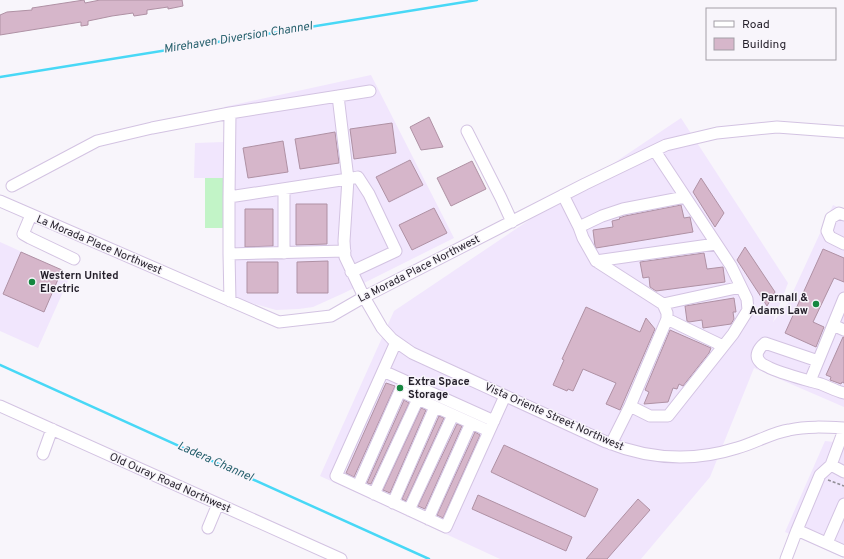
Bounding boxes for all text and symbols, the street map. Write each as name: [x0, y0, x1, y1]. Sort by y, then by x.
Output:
legend: [706, 8, 836, 60]
text: Road: [742, 17, 770, 33]
water label: Mirehaven Diversion Channel: [163, 18, 314, 58]
text: Building: [742, 37, 786, 53]
street label: La Morada Place Northwest: [34, 212, 164, 278]
street label: La Morada Place Northwest: [356, 232, 482, 306]
place label: Western United Electric: [40, 269, 119, 296]
marker: Western United Electric: [27, 277, 37, 287]
place label: Parnall & Adams Law: [749, 291, 808, 318]
marker: Parnall & Adams Law: [811, 299, 821, 309]
place label: Extra Space Storage: [408, 375, 470, 402]
street label: Vista Oriente Street Northwest: [482, 380, 626, 454]
marker: Extra Space Storage: [395, 383, 405, 393]
water label: Ladera Channel: [175, 438, 256, 486]
street label: Old Ouray Road Northwest: [107, 450, 233, 516]

